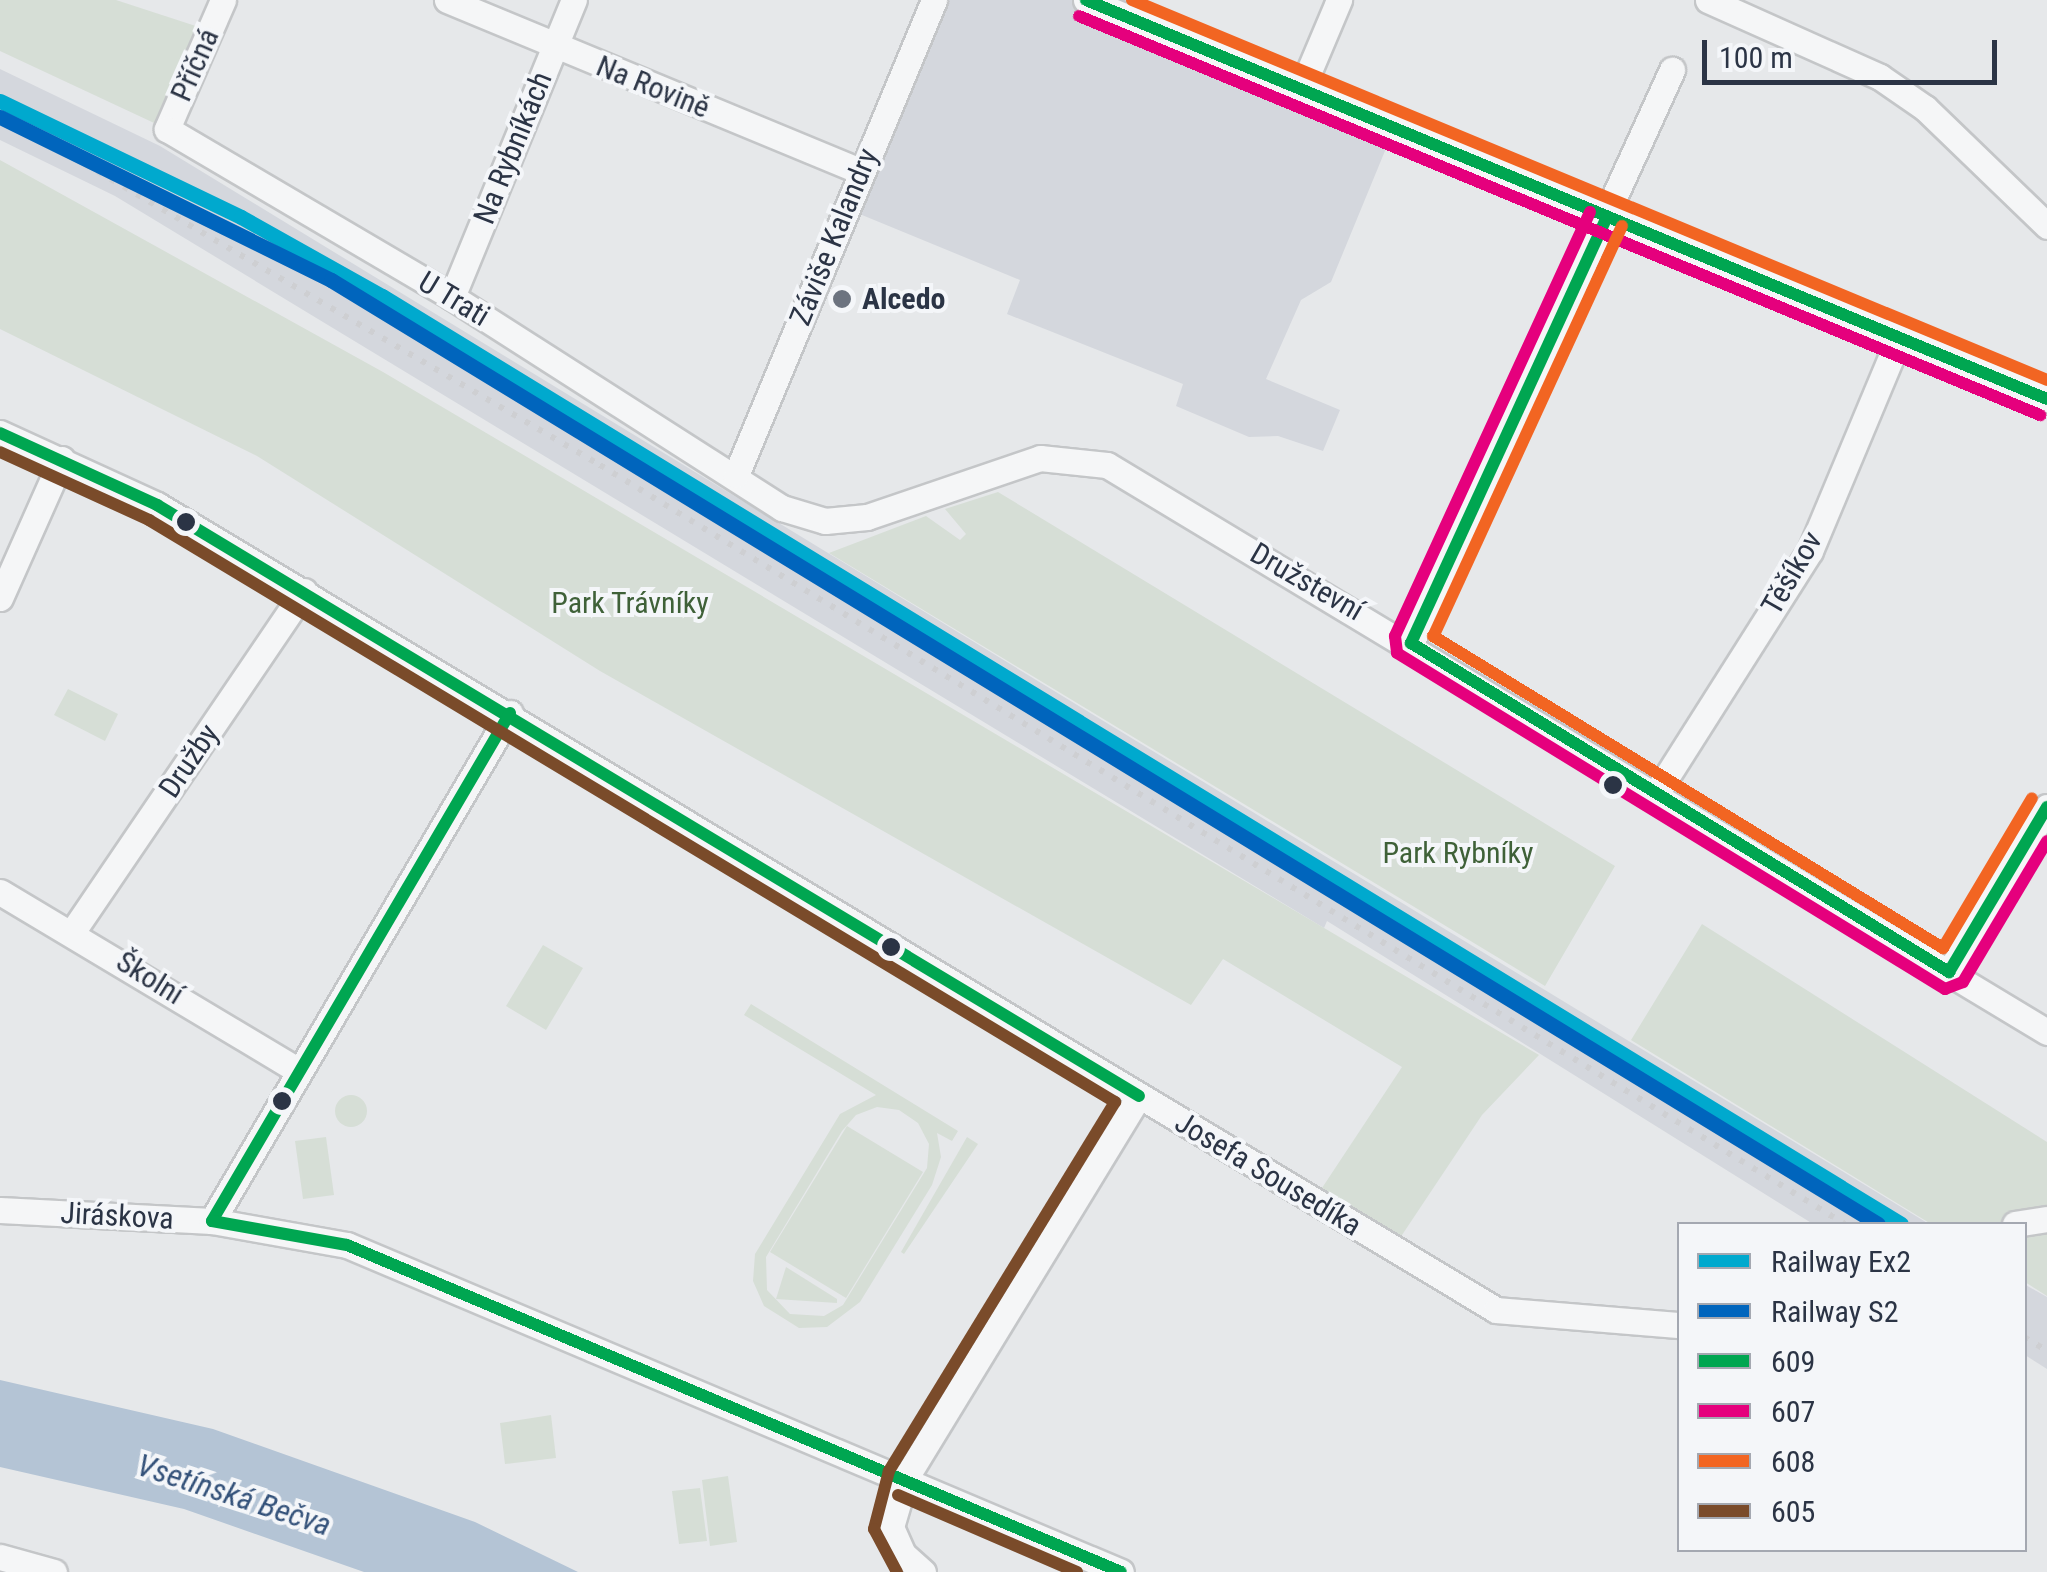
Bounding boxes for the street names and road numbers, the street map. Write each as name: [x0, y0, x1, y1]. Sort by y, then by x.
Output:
street label: Příčná: [163, 23, 227, 107]
street label: Na Rovině: [591, 48, 715, 126]
street label: Na Rybníkách: [466, 67, 560, 229]
street label: Záviše Kalandry: [782, 143, 886, 331]
street label: U Trati: [412, 264, 496, 334]
street label: Těšíkov: [1754, 525, 1830, 621]
street label: Družstevní: [1244, 535, 1370, 629]
street label: Družby: [151, 717, 227, 805]
street label: Školní: [110, 943, 190, 1013]
street label: Josefa Sousedíka: [1168, 1104, 1368, 1244]
street label: Jiráskova: [59, 1195, 175, 1237]

